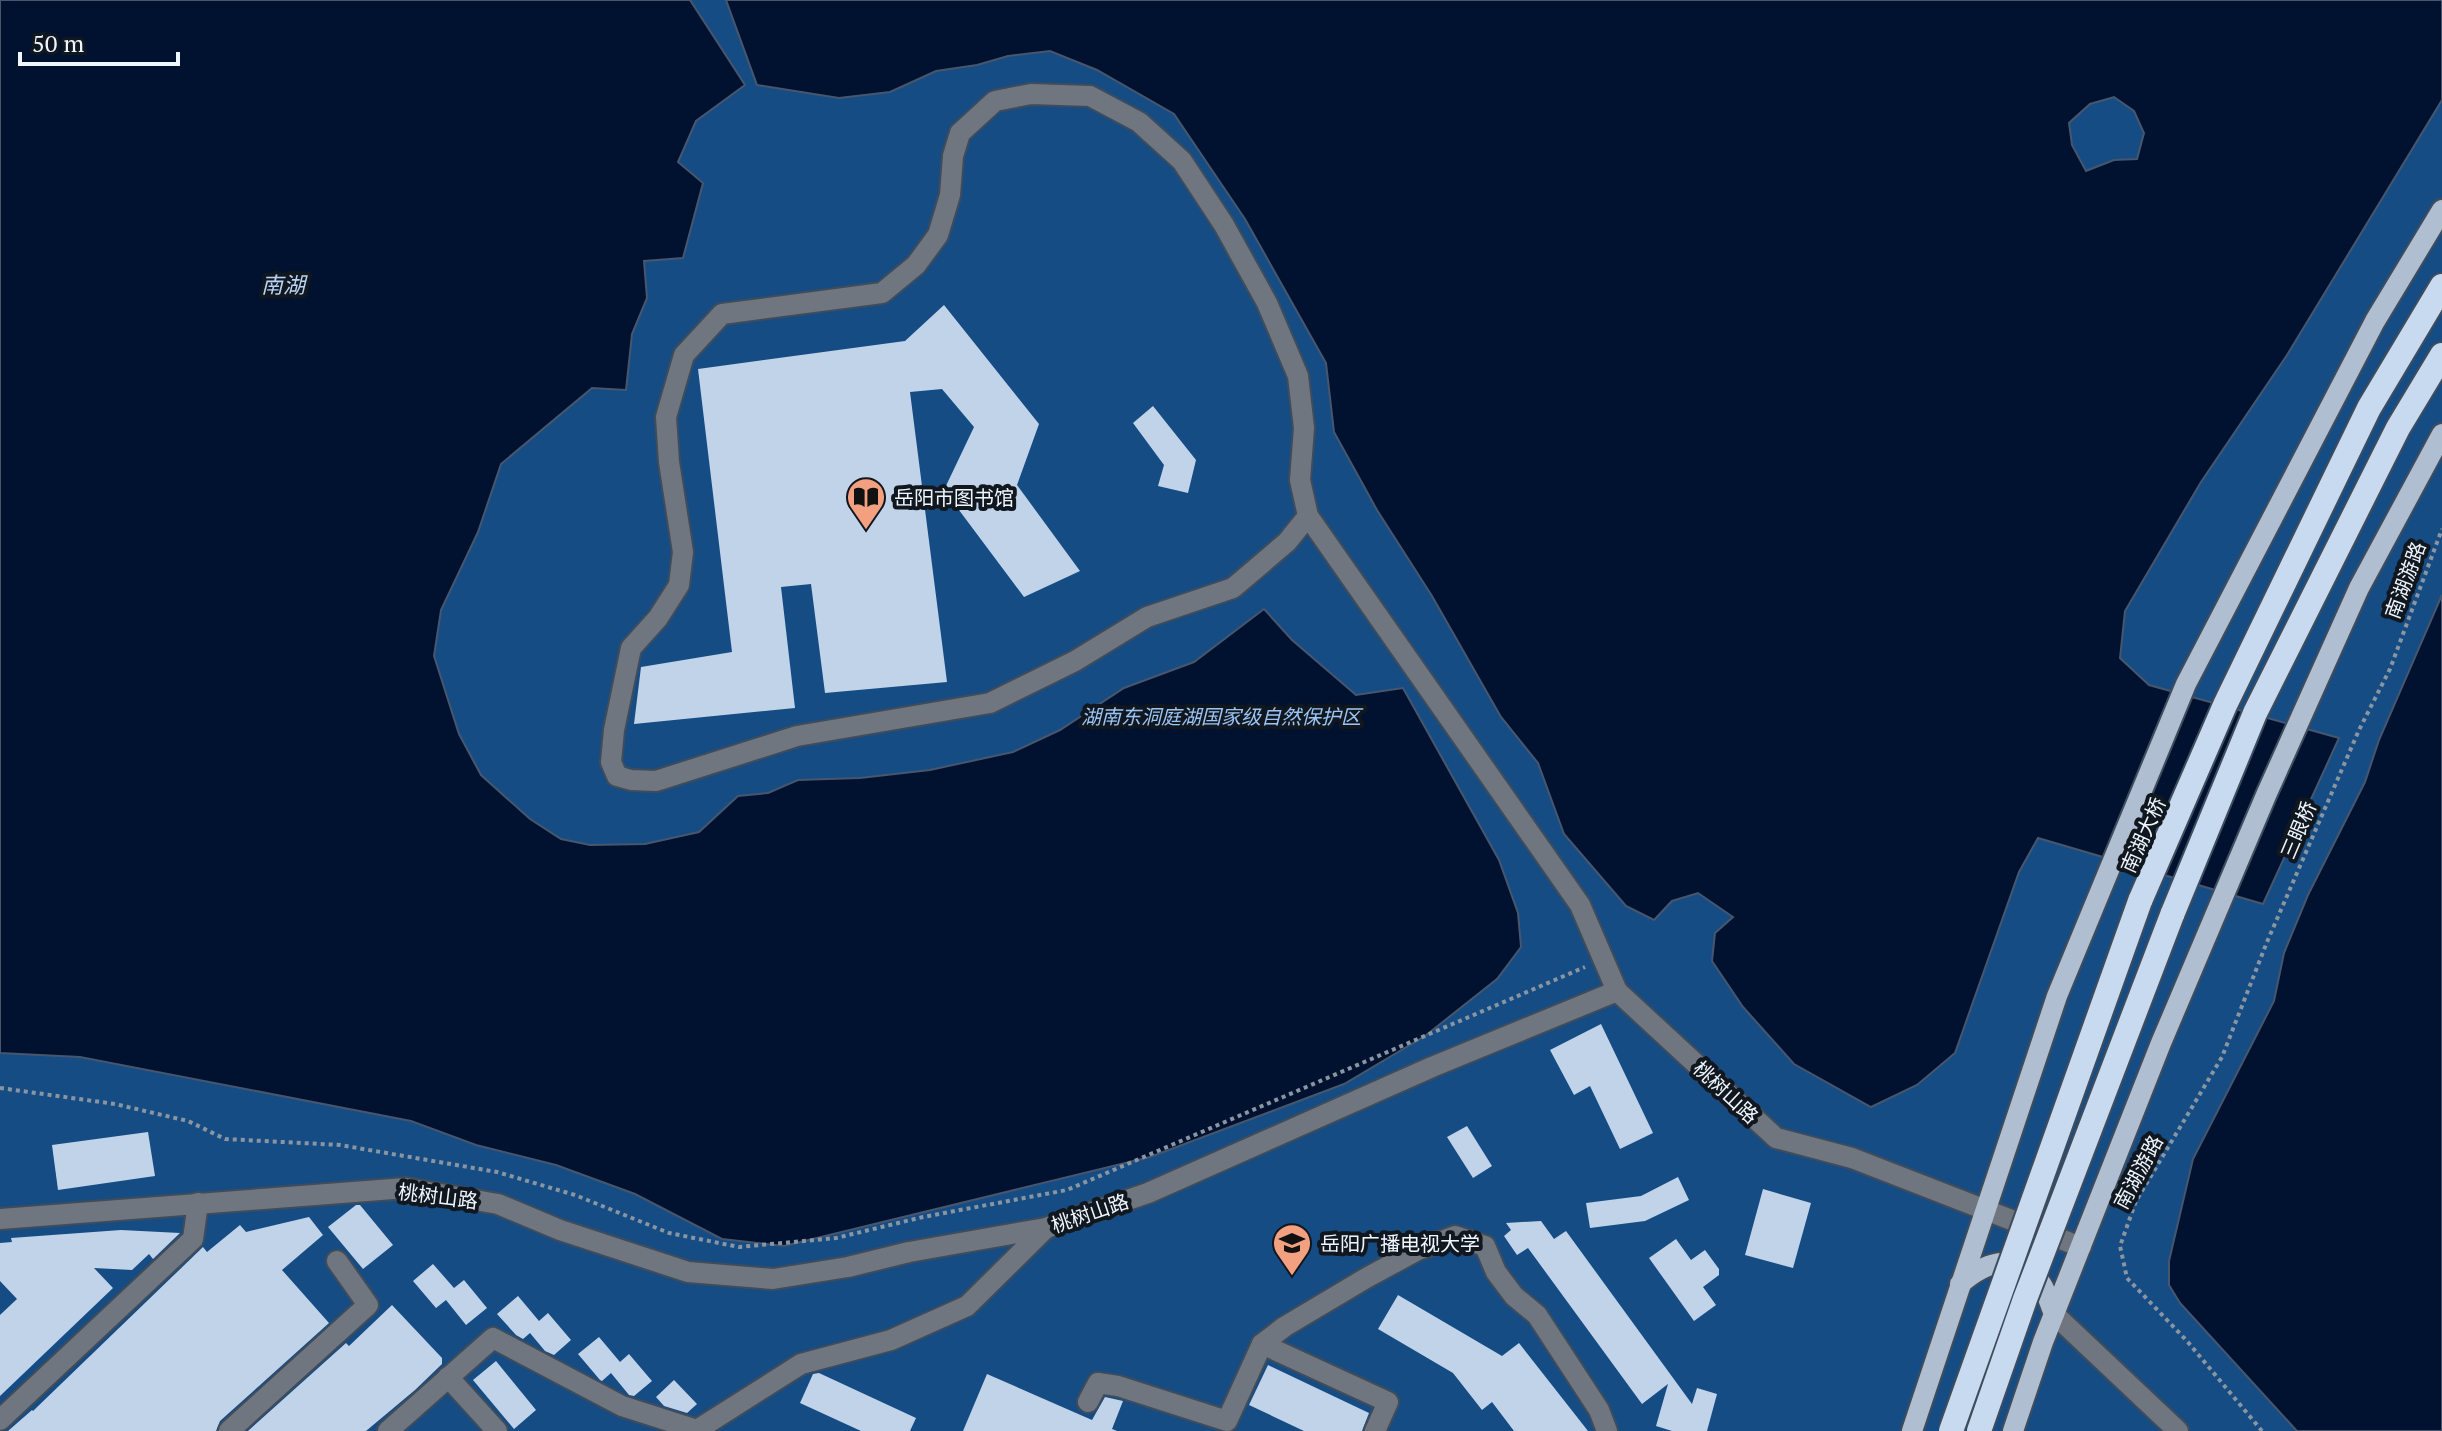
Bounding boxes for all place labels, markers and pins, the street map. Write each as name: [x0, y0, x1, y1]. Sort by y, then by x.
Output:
library icon: 岳阳市图书馆: [845, 476, 887, 531]
place label: 岳阳市图书馆: [894, 484, 1014, 511]
school or university icon: 岳阳广播电视大学: [1271, 1222, 1313, 1277]
place label: 岳阳广播电视大学: [1320, 1230, 1480, 1257]

